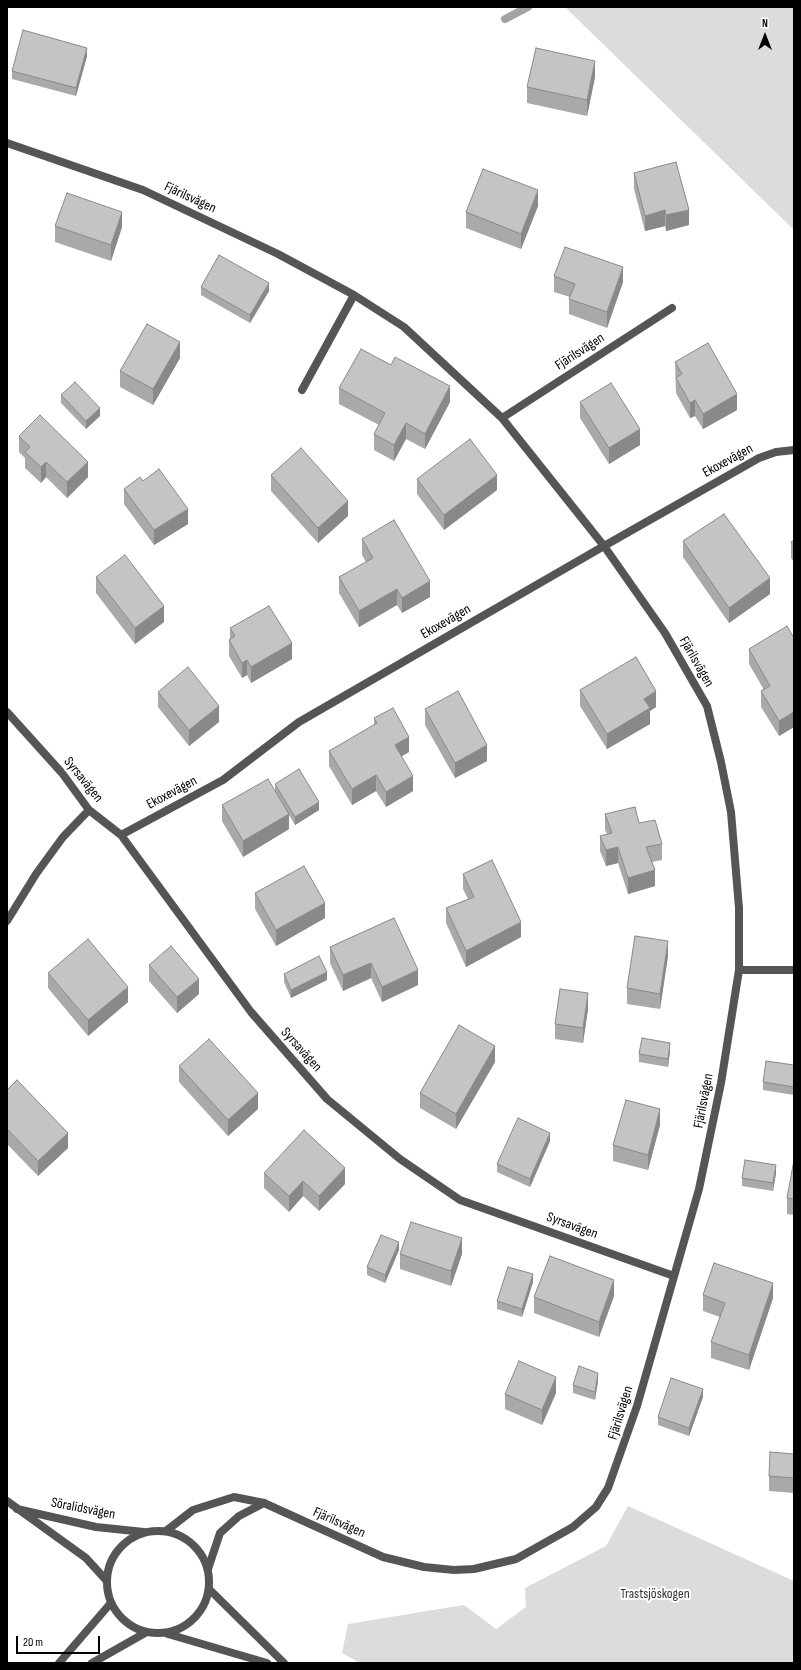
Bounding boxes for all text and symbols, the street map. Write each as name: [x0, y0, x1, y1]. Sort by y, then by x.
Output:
north arrow: [745, 16, 785, 56]
text: N: [762, 17, 768, 30]
street label: Fjärilsvägen: [161, 179, 219, 217]
street label: Fjärilsvägen: [552, 330, 608, 374]
street label: Ekoxevägen: [700, 440, 756, 482]
street label: Ekoxevägen: [418, 601, 474, 643]
street label: Fjärilsvägen: [675, 634, 717, 690]
street label: Syrsavägen: [60, 754, 106, 806]
street label: Ekoxevägen: [144, 773, 200, 813]
street label: Syrsavägen: [277, 1025, 325, 1075]
street label: Fjärilsvägen: [690, 1072, 718, 1130]
street label: Syrsavägen: [544, 1209, 600, 1243]
street label: Fjärilsvägen: [605, 1384, 637, 1442]
street label: Söralidsvägen: [49, 1495, 117, 1523]
street label: Fjärilsvägen: [310, 1504, 368, 1542]
park label: Trastsjöskogen: [620, 1586, 690, 1602]
scale bar: [18, 1628, 102, 1654]
text: 20 m: [23, 1635, 43, 1650]

